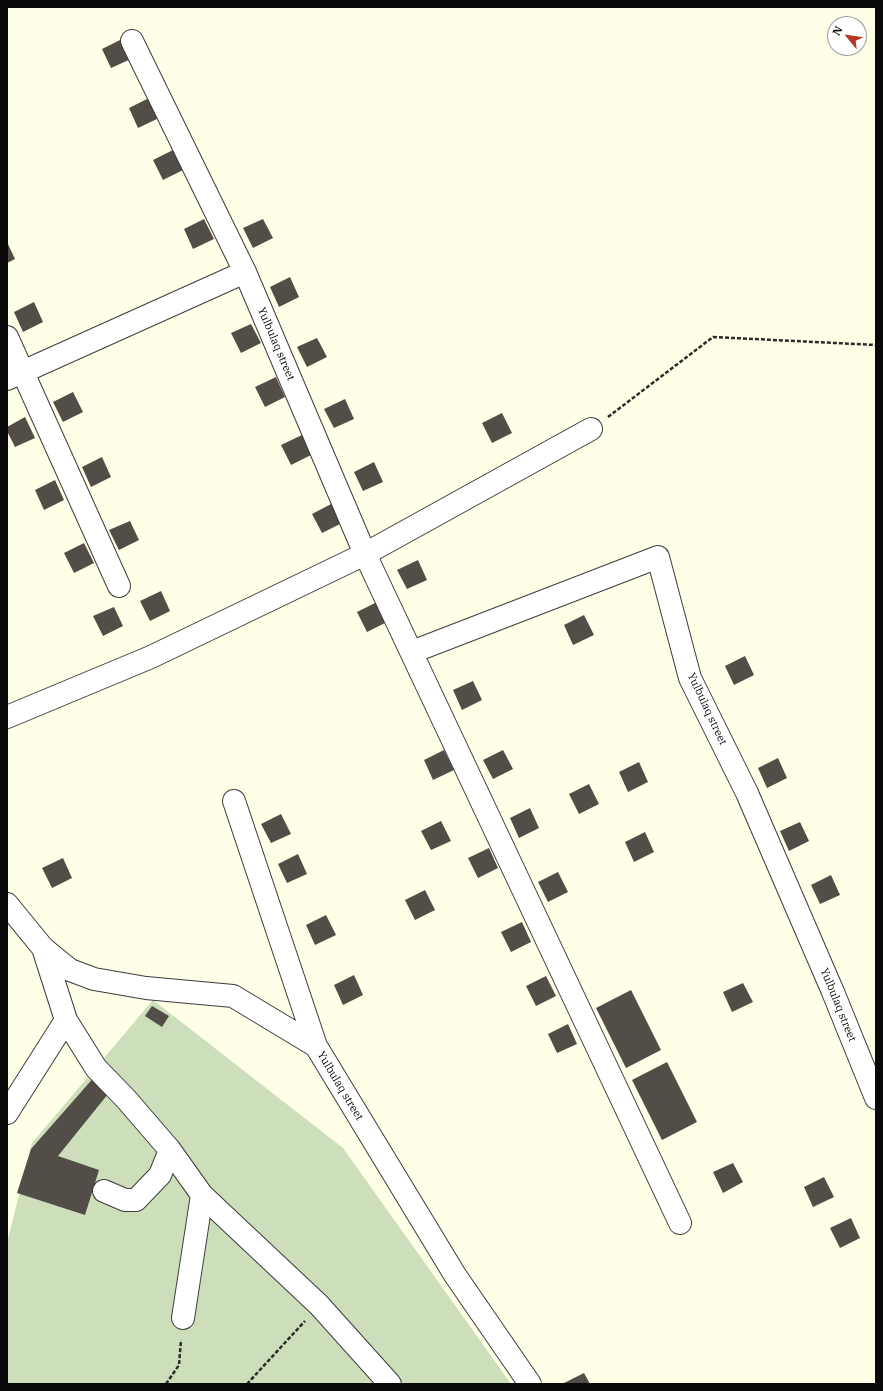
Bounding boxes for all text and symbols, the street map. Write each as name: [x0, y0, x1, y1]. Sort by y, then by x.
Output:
north arrow: [827, 16, 867, 56]
text: N: [829, 23, 846, 38]
street label: Yulbulaq street: [255, 305, 297, 383]
street label: Yulbulaq street: [684, 671, 730, 747]
street label: Yulbulaq street: [817, 966, 859, 1044]
street label: Yulbulaq street: [314, 1049, 366, 1123]

